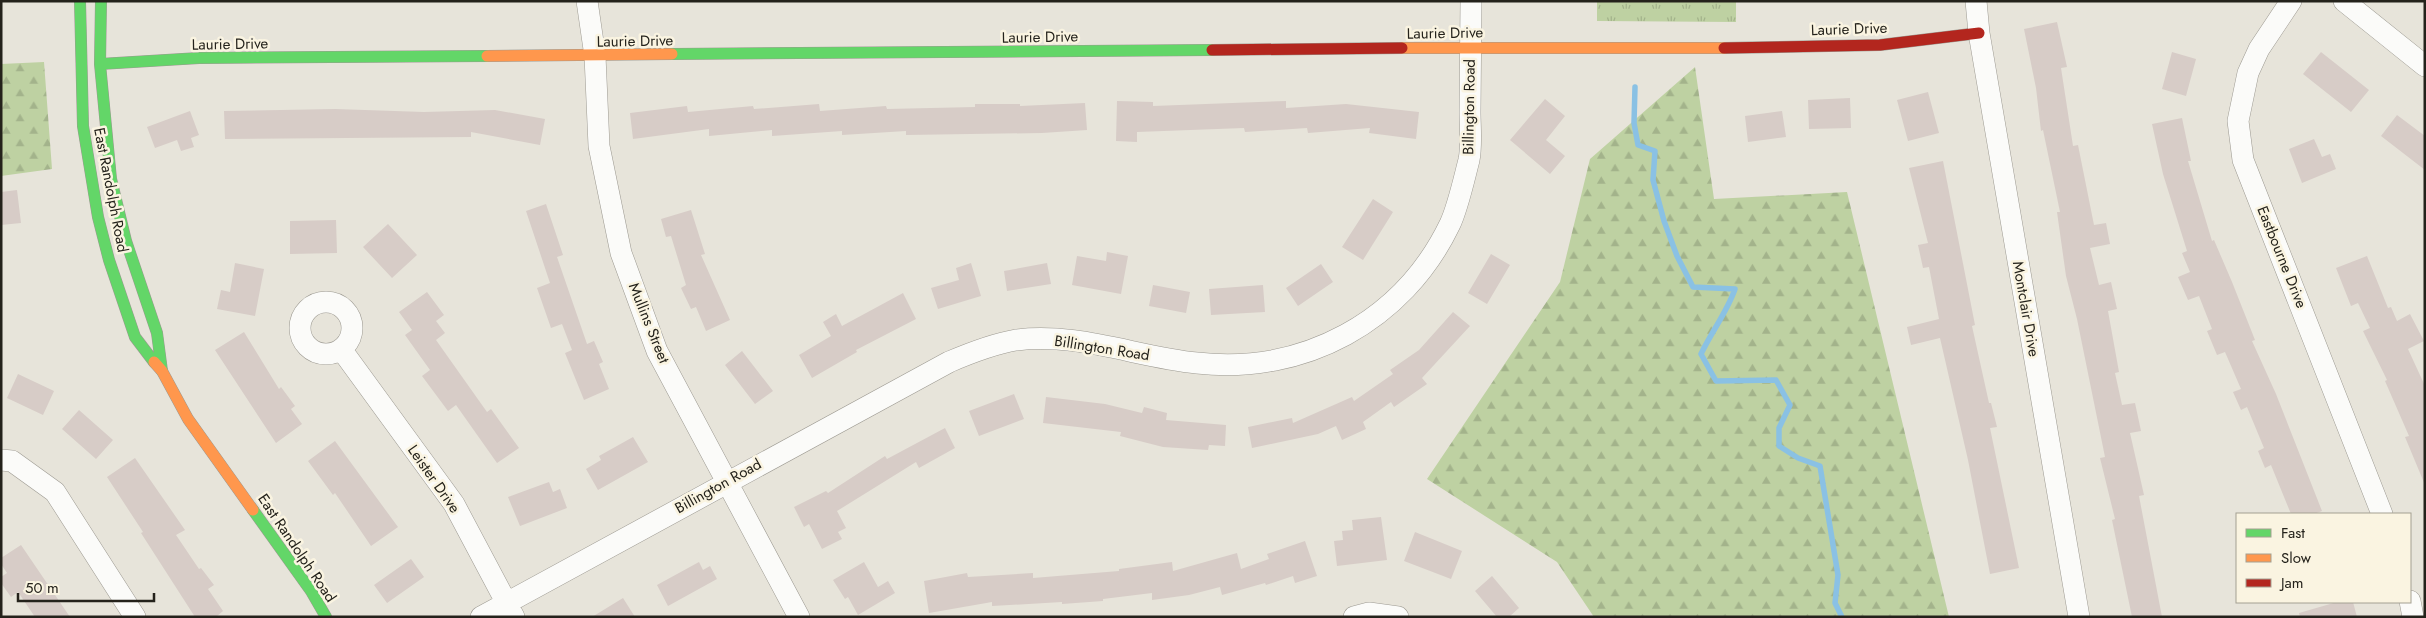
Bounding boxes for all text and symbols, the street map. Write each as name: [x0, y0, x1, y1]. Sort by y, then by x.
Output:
street label: Laurie Drive: [1810, 17, 1888, 41]
street label: Laurie Drive: [1407, 21, 1484, 45]
street label: Laurie Drive: [1002, 25, 1079, 49]
street label: Laurie Drive: [597, 29, 674, 53]
street label: Laurie Drive: [192, 32, 269, 56]
street label: Billington Road: [1457, 59, 1481, 155]
street label: East Randolph Road: [88, 126, 134, 254]
street label: Eastbourne Drive: [2252, 203, 2313, 312]
street label: Montclair Drive: [2007, 260, 2045, 359]
street label: Mullins Street: [623, 279, 675, 367]
street label: Billington Road: [1053, 330, 1151, 366]
street label: Leister Drive: [402, 440, 466, 518]
street label: Billington Road: [671, 453, 765, 519]
street label: East Randolph Road: [252, 489, 342, 607]
legend: [2236, 513, 2411, 603]
text: Fast: [2281, 522, 2305, 544]
text: Slow: [2281, 547, 2312, 569]
scale bar: [18, 570, 154, 602]
text: Jam: [2279, 572, 2304, 594]
text: 50 m: [25, 577, 59, 599]

